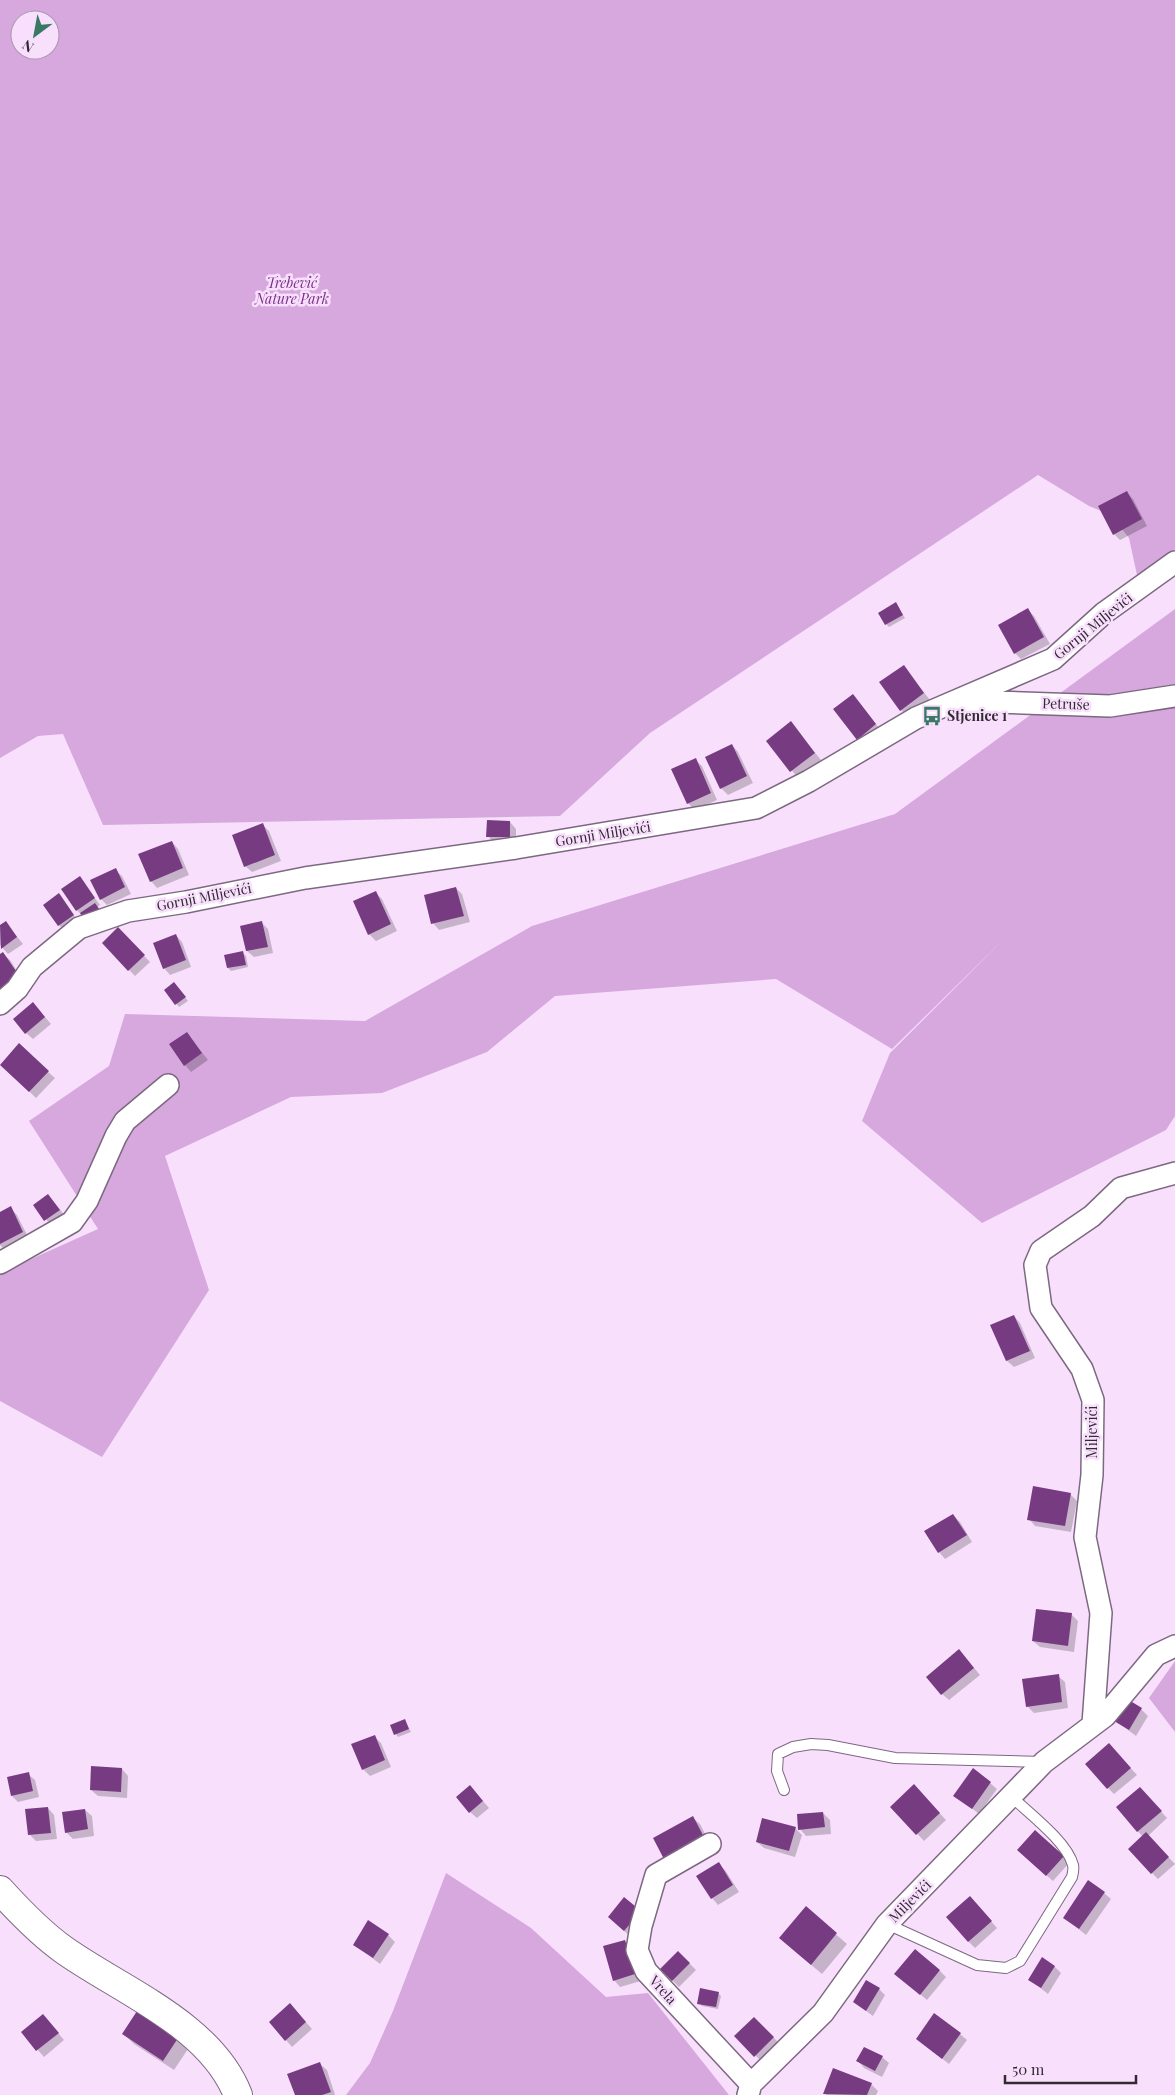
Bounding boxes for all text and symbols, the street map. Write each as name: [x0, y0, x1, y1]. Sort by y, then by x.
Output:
north arrow: [10, 10, 60, 60]
text: N: [19, 36, 37, 57]
park label: Trebević Nature Park: [253, 273, 329, 308]
street label: Gornji Miljevići: [1049, 588, 1136, 663]
street label: Petruše: [1042, 693, 1090, 714]
bus stop icon: Stjenice 1: [921, 705, 943, 727]
place label: Stjenice 1: [947, 706, 1007, 725]
street label: Gornji Miljevići: [554, 817, 652, 850]
street label: Gornji Miljevići: [155, 878, 253, 915]
street label: Miljevići: [1082, 1406, 1101, 1458]
street label: Miljevići: [884, 1875, 935, 1926]
street label: Vrela: [645, 1971, 681, 2008]
scale bar: [1005, 2052, 1136, 2084]
text: 50 m: [1012, 2059, 1045, 2079]

